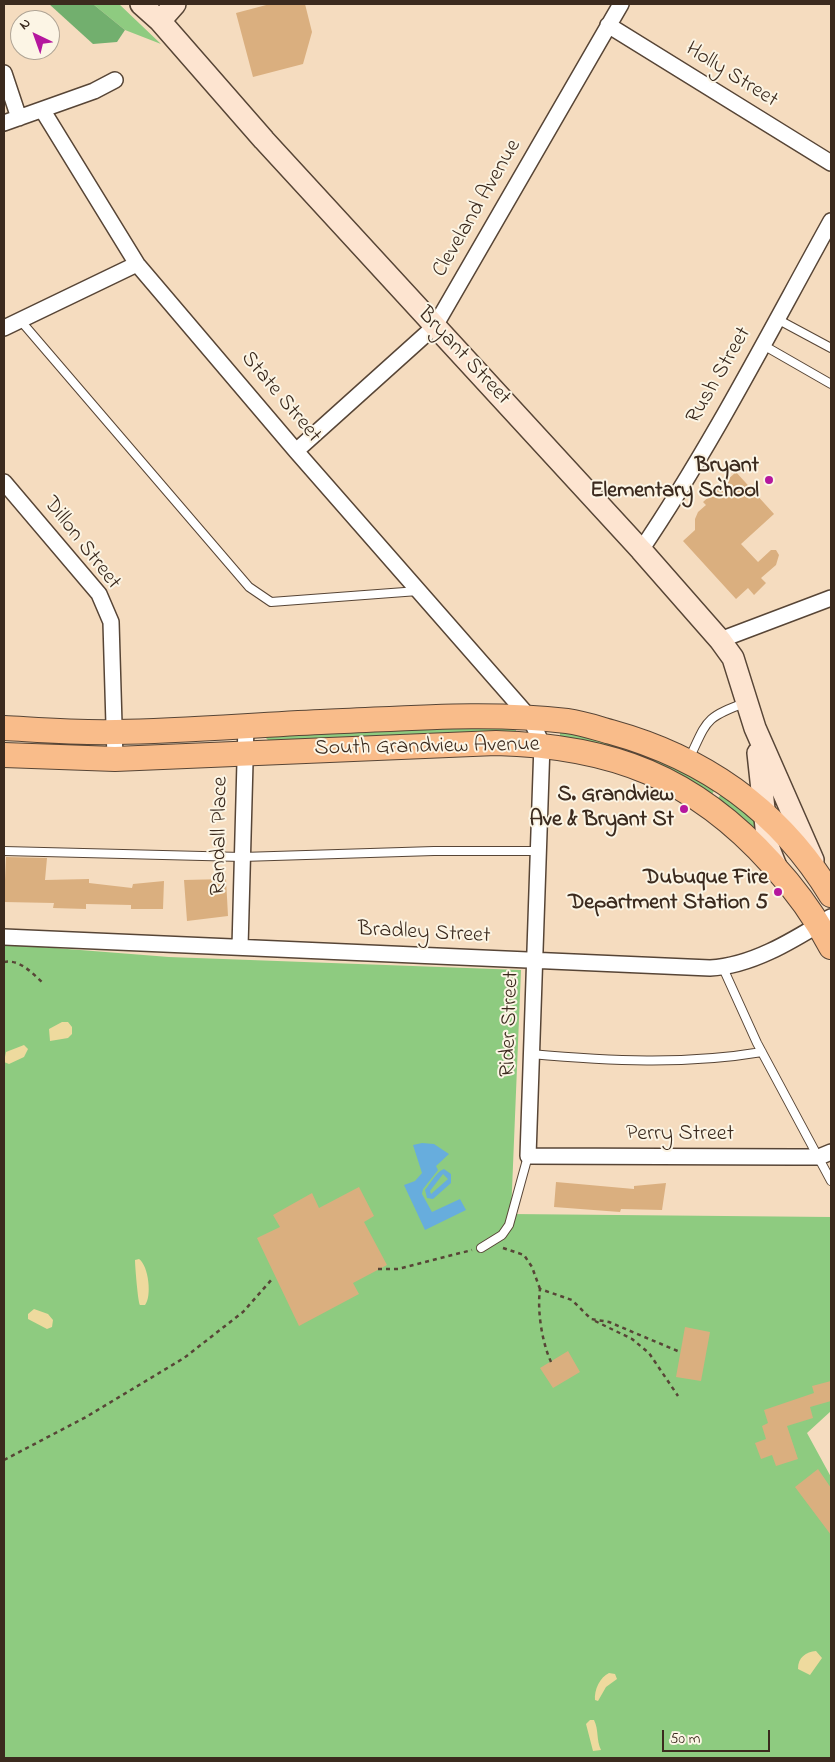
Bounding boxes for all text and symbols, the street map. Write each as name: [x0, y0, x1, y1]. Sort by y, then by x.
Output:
north arrow: [10, 10, 60, 60]
text: N: [15, 13, 36, 35]
street label: Holly Street: [680, 37, 782, 115]
street label: Cleveland Avenue: [428, 135, 528, 283]
street label: Bryant Street: [411, 302, 515, 412]
street label: Rush Street: [682, 323, 758, 429]
street label: State Street: [234, 347, 326, 449]
place label: Bryant Elementary School: [590, 454, 759, 506]
marker: Bryant Elementary School: [763, 474, 775, 486]
street label: Dillon Street: [37, 492, 125, 596]
street label: South Grandview Avenue: [314, 733, 540, 763]
street label: Randall Place: [207, 776, 235, 896]
place label: S. Grandview Ave & Bryant St: [529, 783, 674, 834]
marker: S. Grandview Ave & Bryant St: [678, 803, 690, 815]
place label: Dubuque Fire Department Station 5: [568, 866, 768, 918]
marker: Dubuque Fire Department Station 5: [772, 886, 784, 898]
street label: Bradley Street: [357, 917, 491, 951]
street label: Rider Street: [496, 971, 526, 1077]
street label: Perry Street: [626, 1122, 734, 1148]
scale bar: [665, 1720, 772, 1752]
text: 50 m: [670, 1728, 700, 1750]

